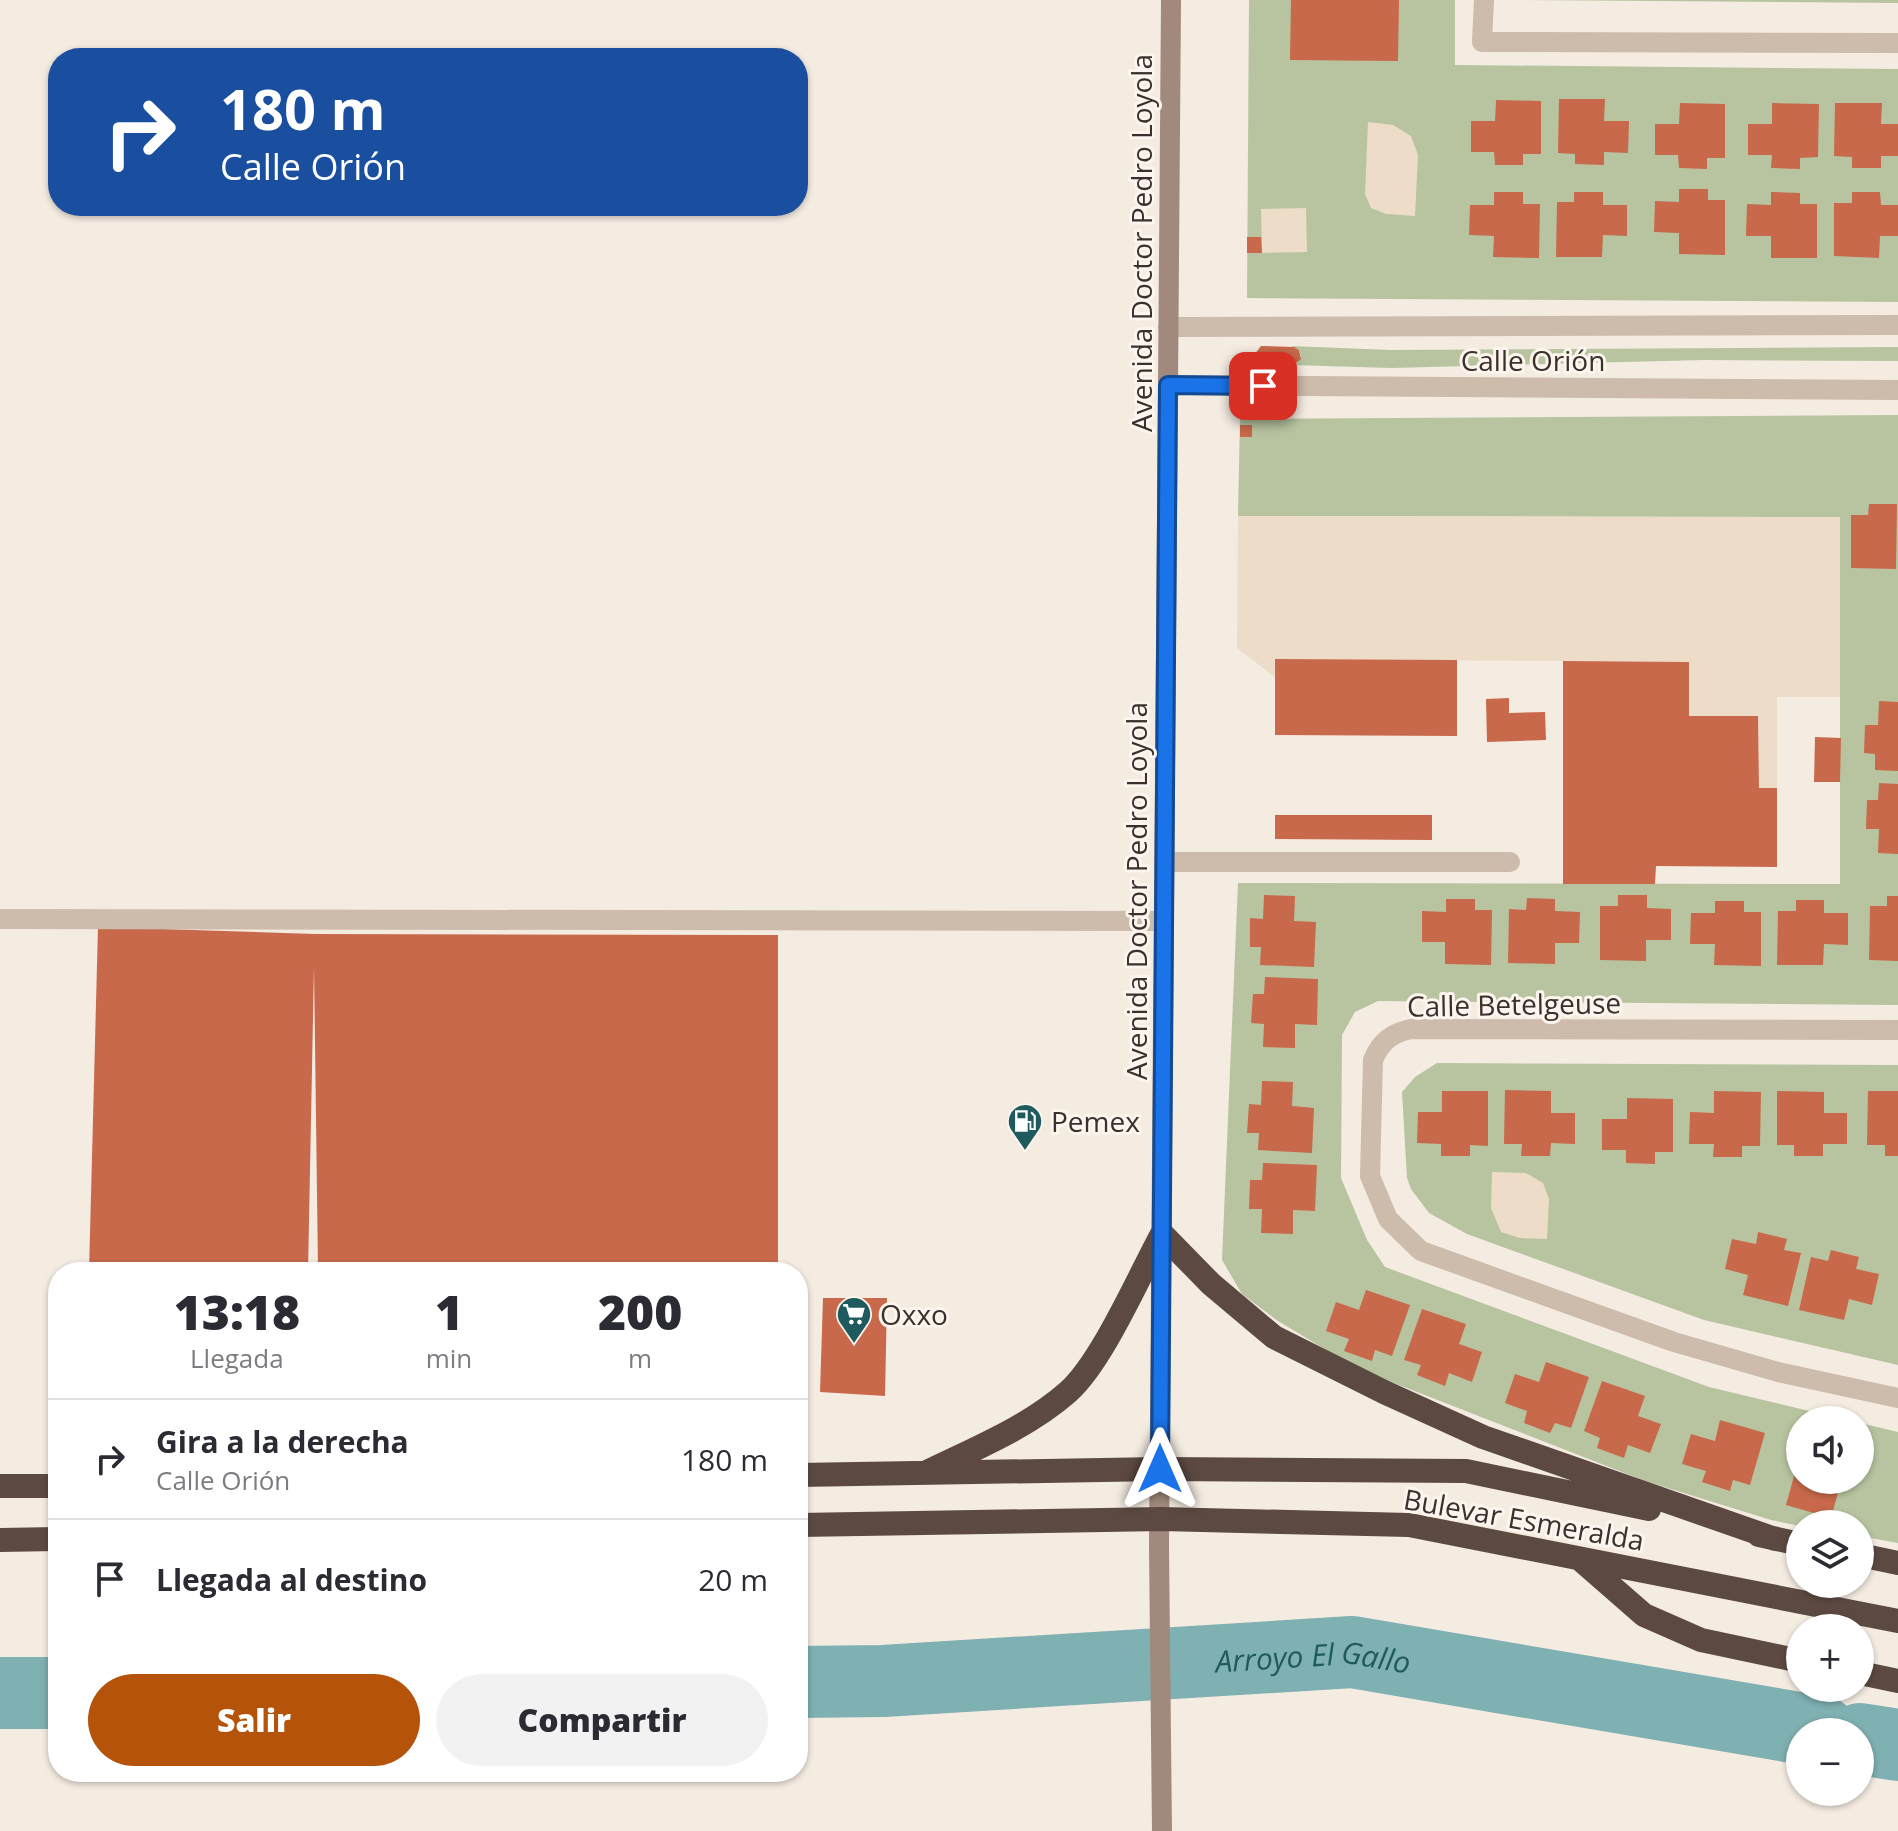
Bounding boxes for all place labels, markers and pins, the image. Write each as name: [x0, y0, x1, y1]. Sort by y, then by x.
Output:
pin: [1229, 352, 1297, 420]
fuel station icon: Pemex: [1006, 1102, 1044, 1152]
place label: Pemex: [1051, 1102, 1140, 1140]
supermarket icon: Oxxo: [835, 1295, 873, 1345]
place label: Oxxo: [880, 1295, 948, 1333]

